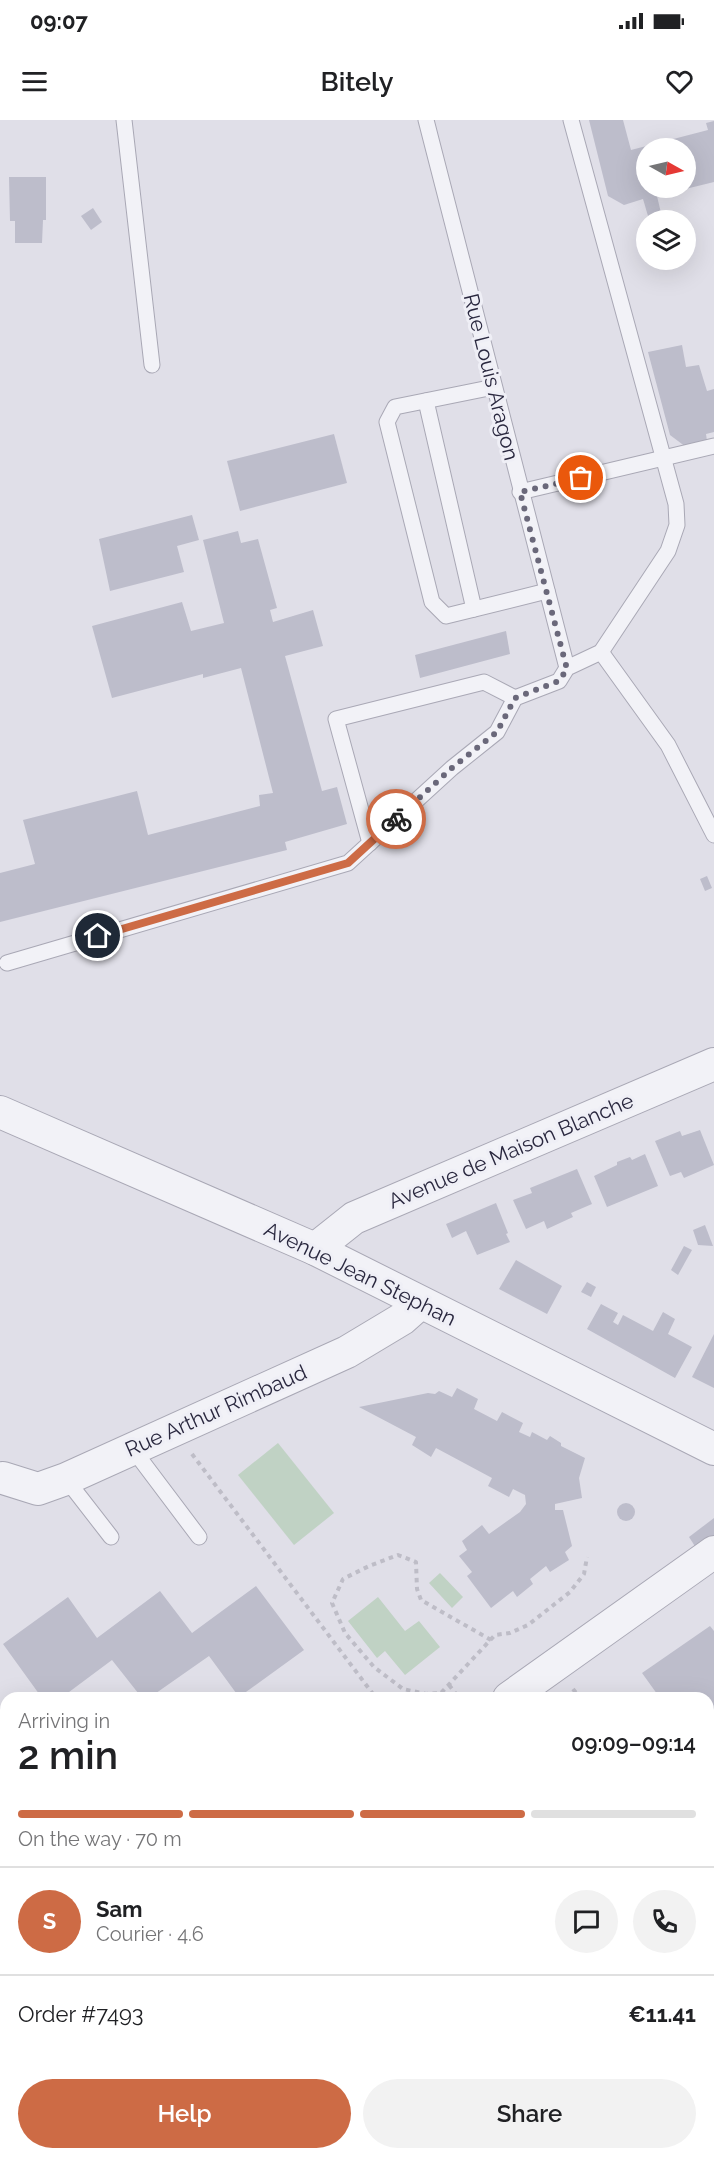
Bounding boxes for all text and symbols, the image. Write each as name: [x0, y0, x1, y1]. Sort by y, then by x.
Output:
text: 09:07: [30, 8, 88, 34]
icon: menu: [18, 65, 51, 98]
icon: heart: [663, 65, 696, 98]
text: Bitely: [321, 66, 393, 97]
north arrow: [636, 138, 696, 198]
map controls: [636, 138, 696, 270]
button: layers: [636, 210, 696, 270]
street label: Rue Louis Aragon: [459, 291, 524, 463]
pin: [555, 452, 606, 503]
icon: bag: [564, 461, 597, 494]
courier: [366, 789, 426, 849]
icon: bike: [380, 803, 413, 836]
pin: [72, 910, 123, 961]
icon: home: [81, 919, 114, 952]
street label: Avenue de Maison Blanche: [384, 1087, 637, 1214]
street label: Avenue Jean Stephan: [260, 1216, 460, 1331]
street label: Rue Arthur Rimbaud: [121, 1359, 310, 1462]
text: Arriving in: [18, 1709, 110, 1733]
text: 09:09–09:14: [571, 1730, 696, 1756]
text: 2 min: [18, 1732, 118, 1778]
text: On the way · 70 m: [18, 1827, 182, 1851]
button: chat: [555, 1890, 618, 1953]
button: phone: [633, 1890, 696, 1953]
text: Sam: [96, 1896, 143, 1922]
text: S: [43, 1908, 56, 1934]
text: Courier · 4.6: [96, 1922, 204, 1946]
text: Order #7493: [18, 2001, 144, 2027]
text: €11.41: [628, 2001, 696, 2027]
button: Help: [18, 2079, 351, 2148]
button: Share: [363, 2079, 696, 2148]

